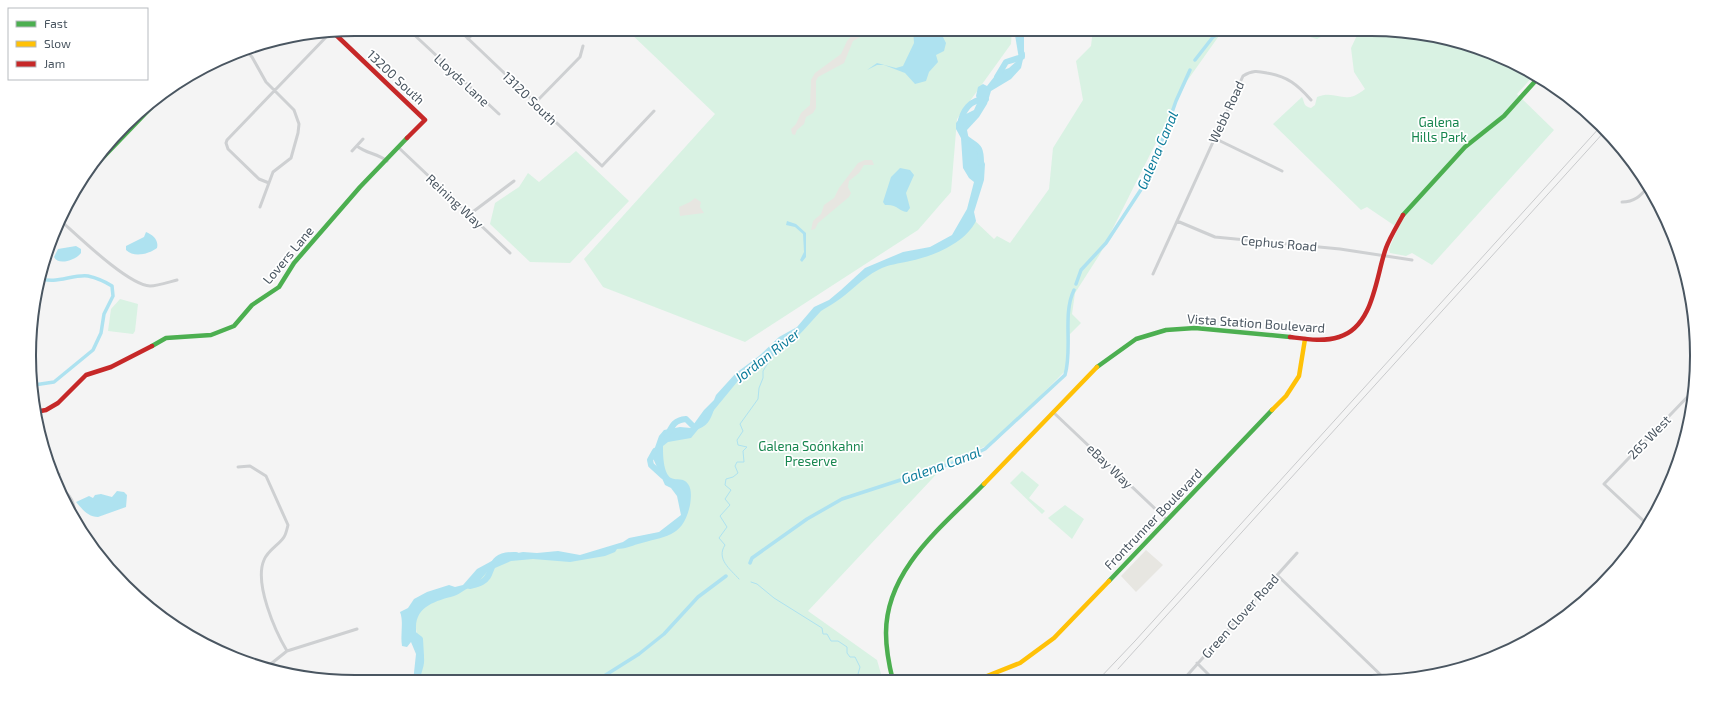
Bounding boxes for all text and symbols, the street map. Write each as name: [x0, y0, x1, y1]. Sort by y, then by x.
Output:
legend: [8, 8, 148, 80]
text: Fast: [44, 16, 68, 30]
text: Slow: [44, 36, 71, 50]
street label: 13200 South: [364, 46, 428, 108]
street label: Lloyds Lane: [431, 50, 493, 110]
text: Jam: [44, 56, 65, 70]
street label: 13120 South: [499, 68, 561, 128]
street label: Webb Road: [1205, 78, 1247, 146]
water label: Galena Canal: [1133, 108, 1181, 192]
park label: Galena Hills Park: [1411, 114, 1467, 145]
street label: Reining Way: [423, 170, 487, 232]
street label: Lovers Lane: [259, 223, 317, 287]
street label: Cephus Road: [1240, 232, 1318, 254]
street label: Vista Station Boulevard: [1187, 310, 1325, 336]
water label: Jordan River: [730, 324, 803, 386]
street label: 265 West: [1624, 412, 1674, 462]
park label: Galena Soónkahni Preserve: [758, 438, 864, 469]
street label: eBay Way: [1084, 440, 1136, 492]
water label: Galena Canal: [899, 443, 983, 487]
street label: Frontrunner Boulevard: [1101, 465, 1205, 573]
street label: Green Clover Road: [1198, 571, 1282, 661]

